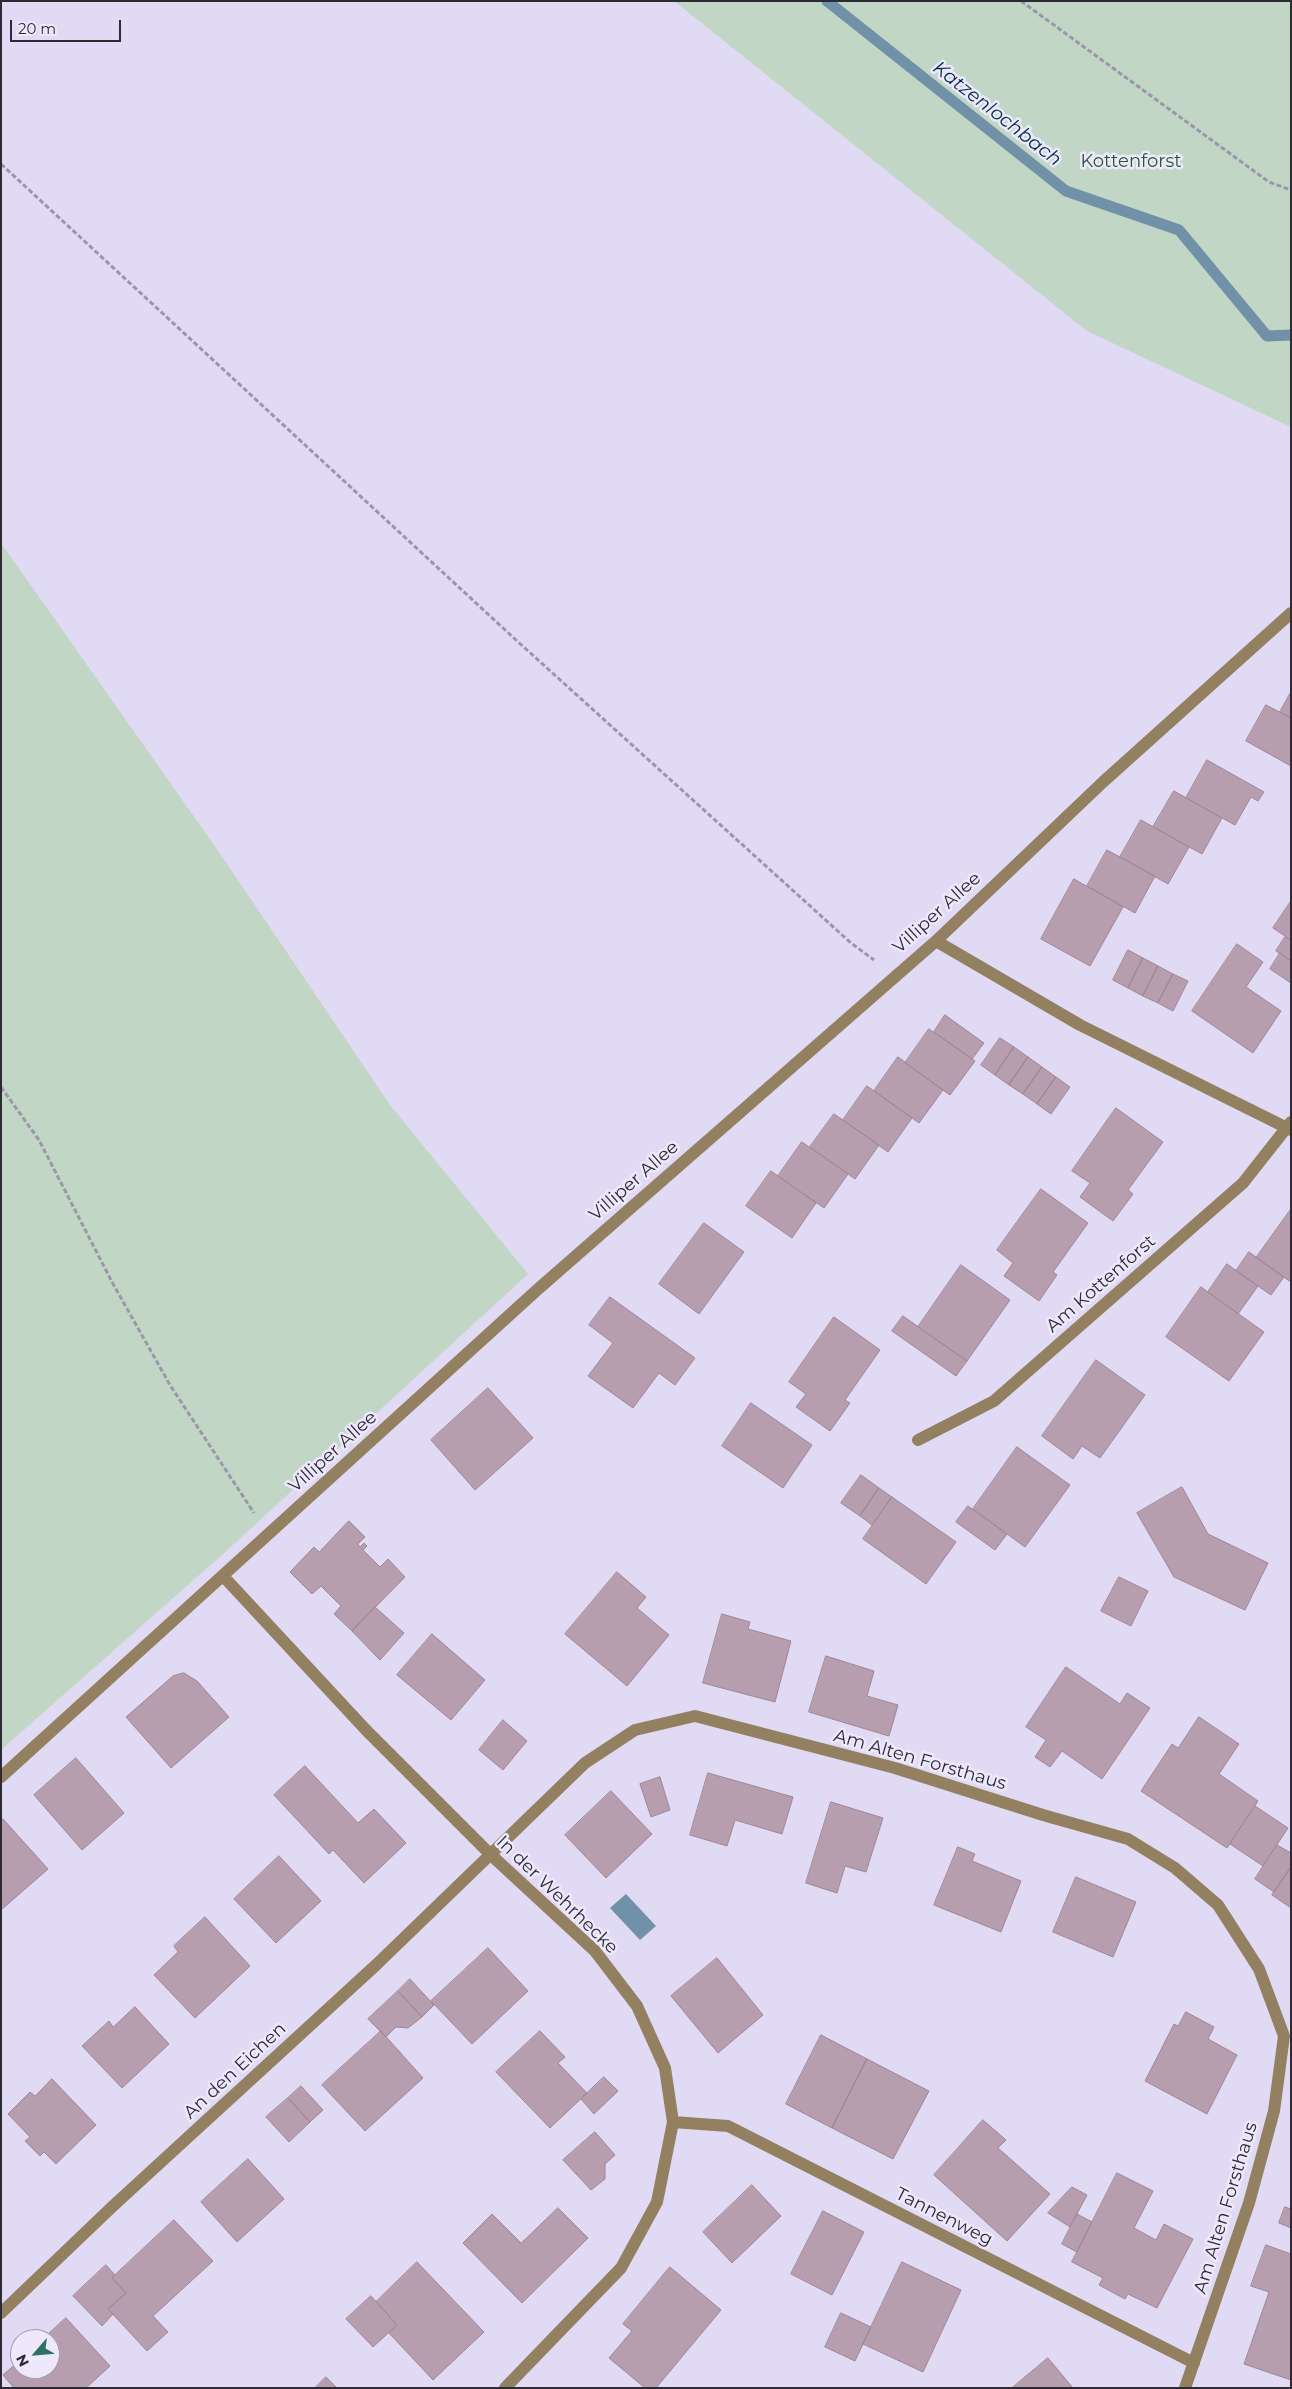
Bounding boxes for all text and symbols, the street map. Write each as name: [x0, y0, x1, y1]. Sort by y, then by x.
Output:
scale bar: [12, 10, 124, 42]
text: 20 m: [18, 19, 56, 38]
water label: Katzenlochbach: [928, 57, 1066, 171]
park label: Kottenforst: [1080, 151, 1182, 173]
street label: Villiper Allee: [889, 868, 985, 958]
street label: Villiper Allee: [585, 1136, 683, 1226]
street label: Am Kottenforst: [1042, 1231, 1160, 1337]
street label: Villiper Allee: [285, 1407, 381, 1497]
street label: Am Alten Forsthaus: [831, 1725, 1009, 1795]
street label: In der Wehrhecke: [492, 1831, 622, 1959]
street label: An den Eichen: [179, 2018, 291, 2124]
street label: Am Alten Forsthaus: [1190, 2120, 1262, 2296]
street label: Tannenweg: [892, 2183, 996, 2251]
north arrow: [10, 2329, 60, 2379]
text: N: [12, 2351, 33, 2369]

